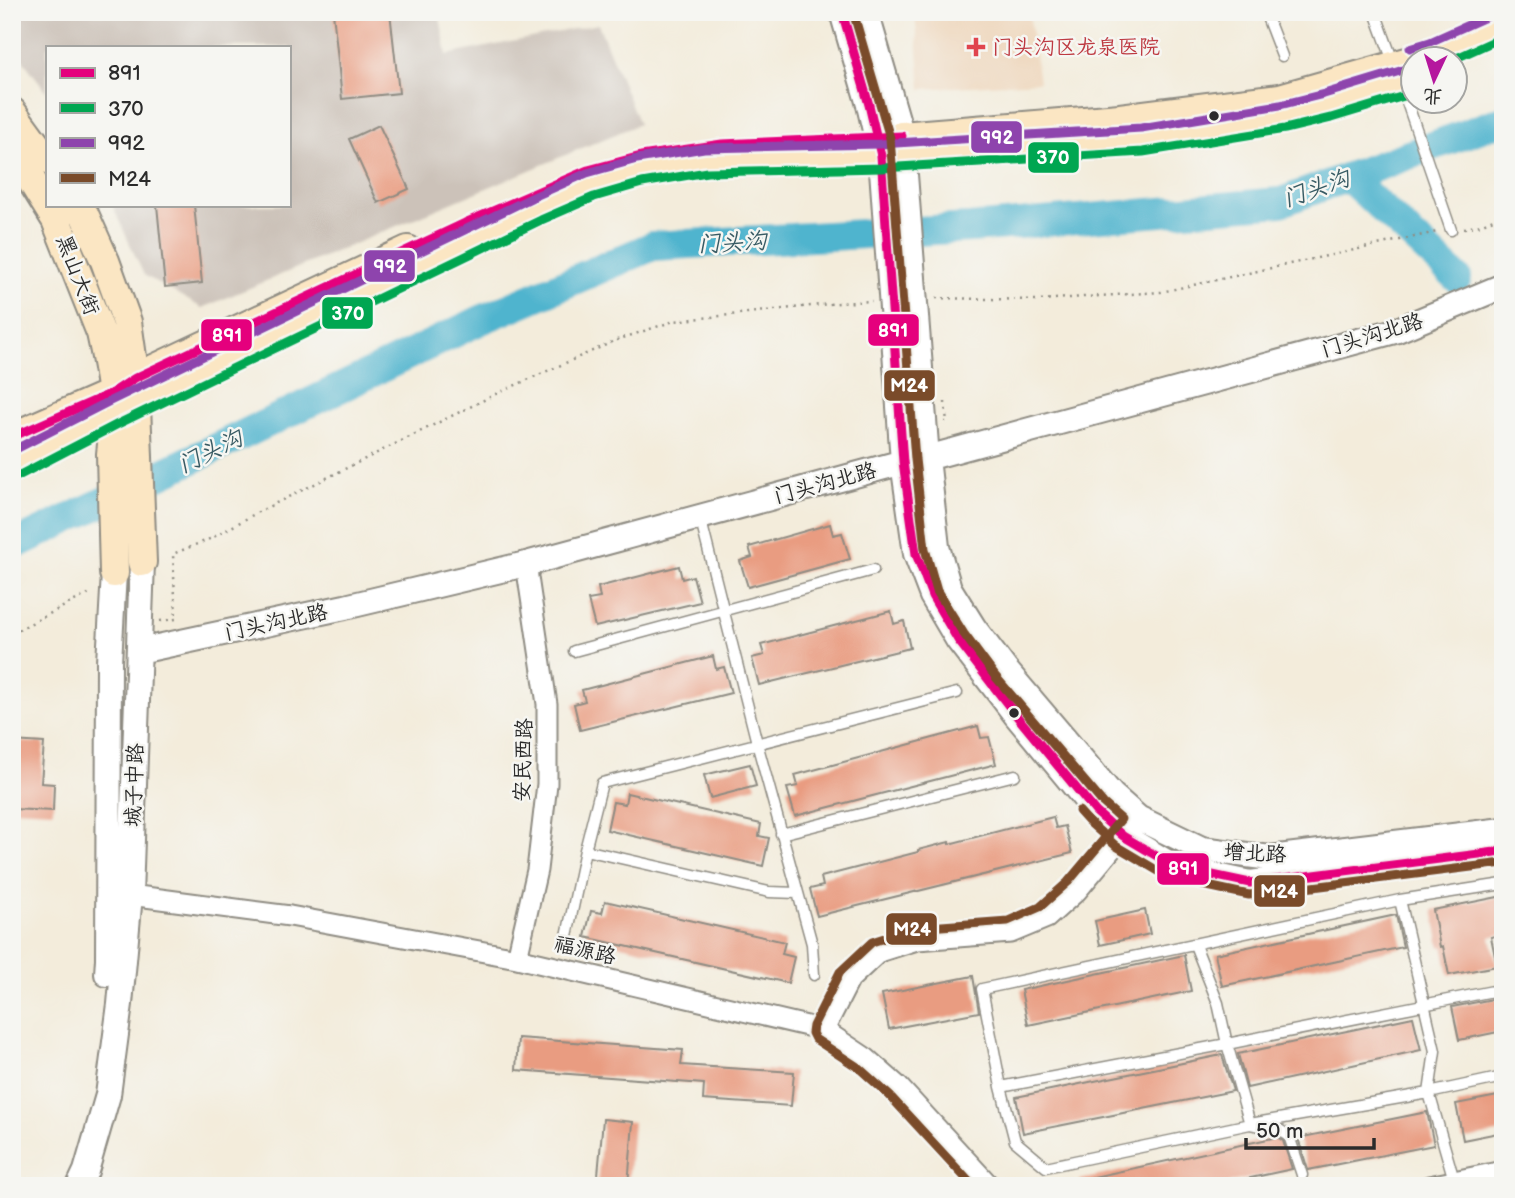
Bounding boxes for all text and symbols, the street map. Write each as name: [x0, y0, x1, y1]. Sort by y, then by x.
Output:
place label: 门头沟区龙泉医院: [992, 35, 1160, 60]
marker: 门头沟区龙泉医院: [966, 37, 986, 57]
legend: [46, 46, 290, 206]
north arrow: [1400, 46, 1470, 116]
text: 891: [108, 61, 141, 86]
text: 北: [1423, 83, 1443, 108]
text: 370: [108, 97, 144, 122]
unlabelled marker: [1207, 109, 1221, 123]
line badge: 992: [970, 120, 1023, 154]
text: 992: [980, 127, 1014, 150]
text: 992: [108, 131, 145, 156]
line badge: 370: [1027, 141, 1080, 174]
text: 370: [1036, 147, 1070, 170]
water label: 门头沟: [1279, 164, 1355, 213]
text: M24: [108, 167, 151, 192]
water label: 门头沟: [697, 227, 769, 259]
street label: 黑山大街: [51, 231, 104, 319]
line badge: 992: [363, 249, 416, 283]
text: 992: [373, 256, 407, 279]
line badge: 370: [321, 296, 374, 330]
text: 370: [331, 303, 365, 326]
street label: 门头沟北路: [1318, 308, 1426, 363]
line badge: 891: [867, 313, 920, 347]
line badge: 891: [200, 318, 253, 352]
text: 891: [878, 320, 908, 343]
text: 891: [212, 325, 242, 348]
line badge: M24: [883, 369, 936, 402]
text: M24: [890, 375, 928, 398]
water label: 门头沟: [173, 423, 249, 480]
street label: 门头沟北路: [771, 458, 879, 509]
street label: 门头沟北路: [222, 599, 330, 646]
unlabelled marker: [1007, 706, 1021, 720]
street label: 安民西路: [510, 718, 537, 802]
street label: 城子中路: [121, 743, 148, 827]
street label: 增北路: [1223, 839, 1287, 868]
line badge: 891: [1156, 852, 1210, 886]
text: 891: [1168, 858, 1198, 881]
line badge: M24: [1253, 874, 1306, 908]
text: M24: [1260, 881, 1298, 904]
line badge: M24: [885, 912, 938, 946]
text: M24: [893, 919, 931, 942]
street label: 福源路: [551, 931, 618, 970]
scale bar: [1246, 1107, 1373, 1151]
text: 50 m: [1256, 1119, 1303, 1144]

